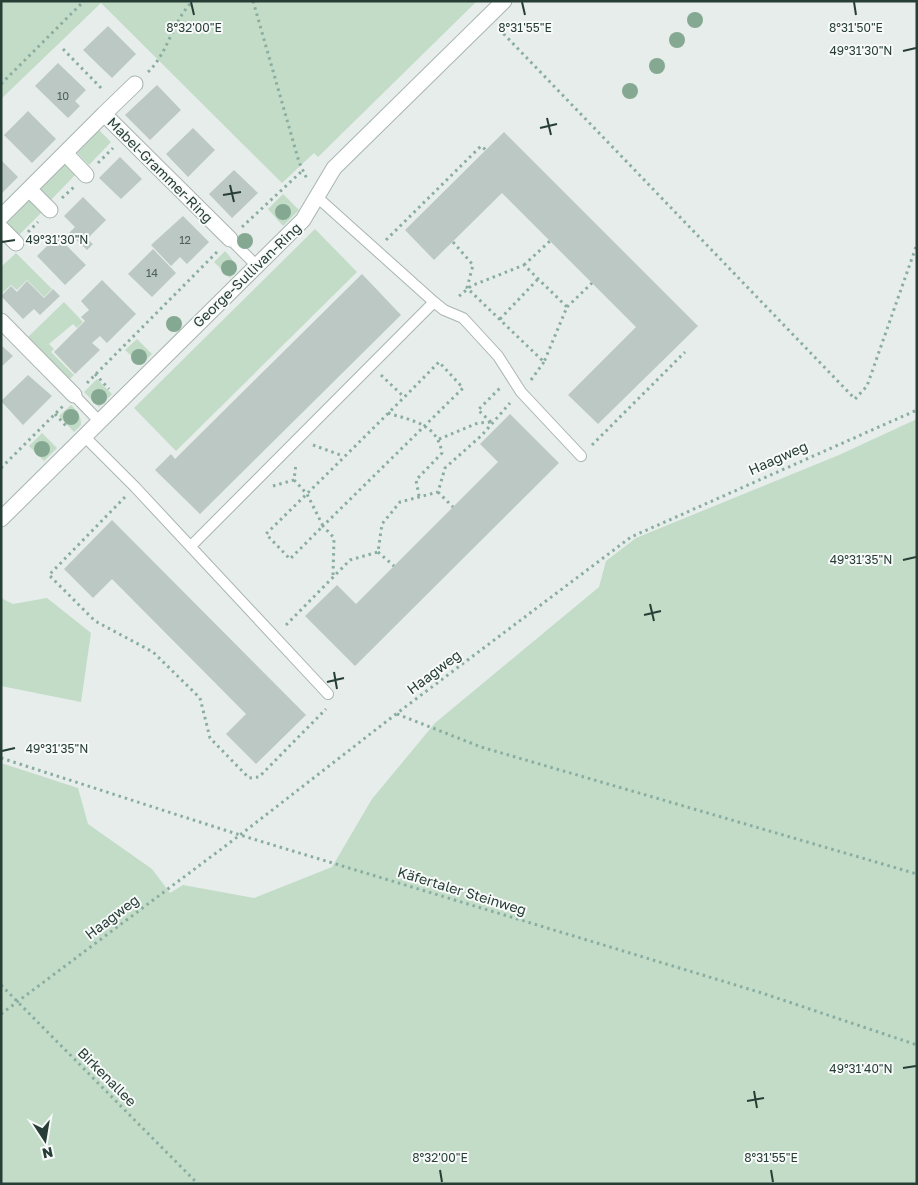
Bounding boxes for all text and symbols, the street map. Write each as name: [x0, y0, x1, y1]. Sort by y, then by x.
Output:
text: 8°32'00"E: [166, 20, 222, 35]
text: 8°31'55"E: [498, 20, 552, 35]
text: 8°31'50"E: [829, 20, 883, 35]
text: 49°31'30"N: [829, 43, 893, 58]
house number: 10: [57, 89, 69, 102]
street label: Mabel-Grammer-Ring: [104, 113, 217, 226]
street label: George-Sullivan-Ring: [189, 219, 304, 331]
text: 49°31'30"N: [25, 232, 89, 247]
house number: 12: [179, 233, 191, 246]
house number: 14: [146, 266, 158, 279]
street label: Haagweg: [746, 437, 810, 478]
text: 49°31'35"N: [830, 552, 892, 567]
street label: Haagweg: [403, 646, 464, 697]
text: 49°31'35"N: [26, 741, 88, 756]
street label: Käfertaler Steinweg: [396, 863, 529, 918]
street label: Haagweg: [81, 891, 142, 942]
street label: Birkenallee: [75, 1044, 140, 1109]
text: 49°31'40"N: [829, 1061, 893, 1076]
north arrow: [20, 1115, 70, 1165]
text: N: [41, 1144, 55, 1163]
text: 8°32'00"E: [412, 1150, 468, 1165]
text: 8°31'55"E: [744, 1150, 798, 1165]

